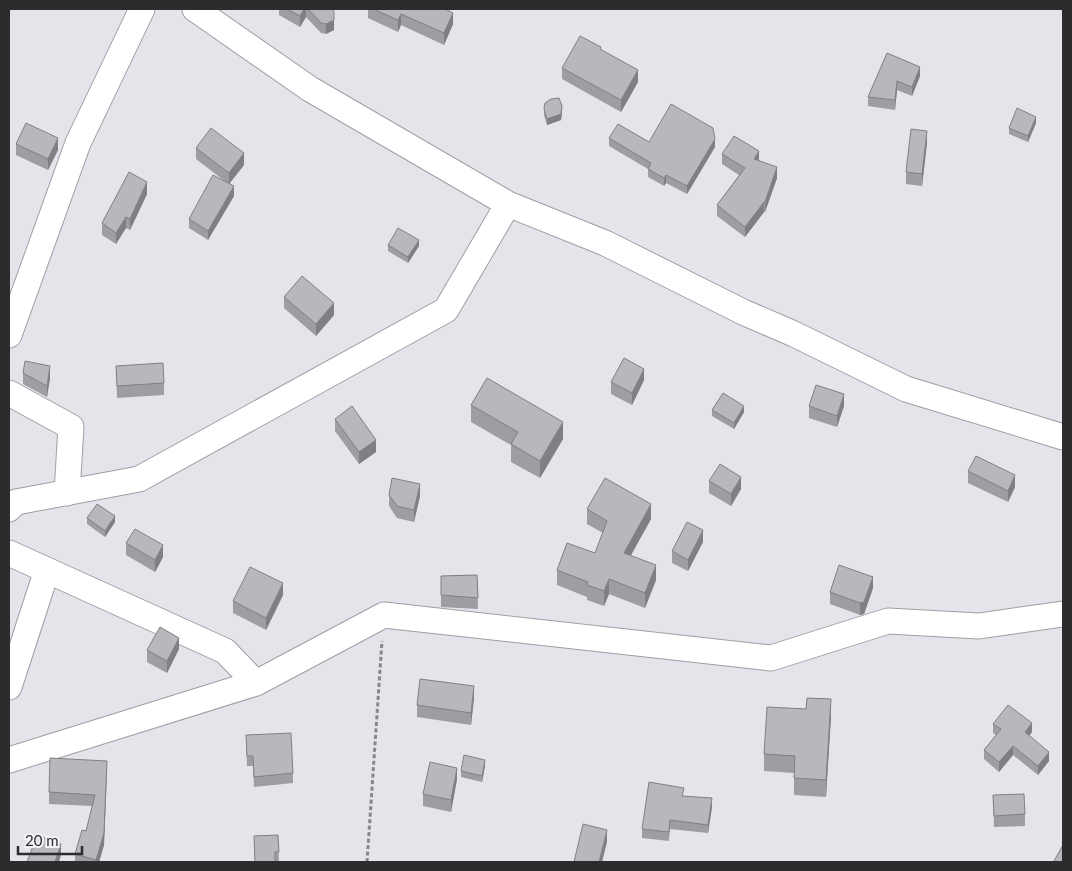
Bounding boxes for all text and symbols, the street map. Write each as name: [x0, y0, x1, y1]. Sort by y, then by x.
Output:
scale bar: [18, 824, 81, 856]
text: 20 m: [25, 831, 59, 849]

